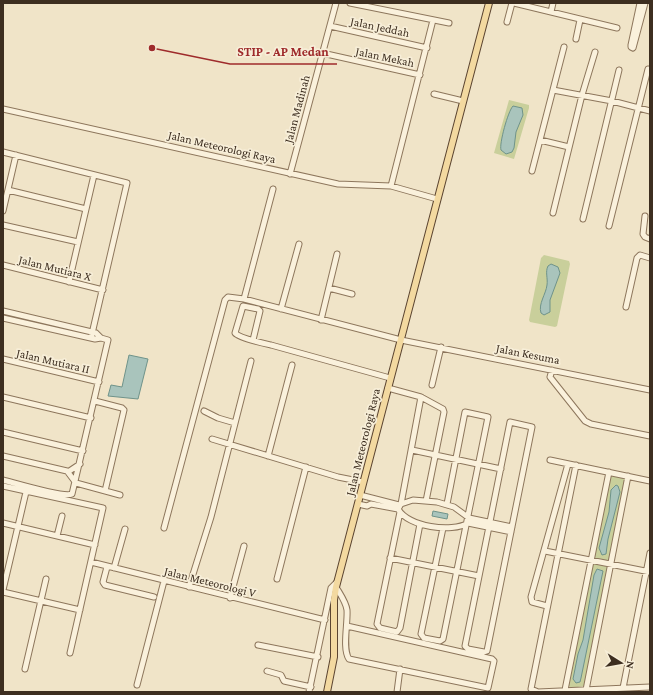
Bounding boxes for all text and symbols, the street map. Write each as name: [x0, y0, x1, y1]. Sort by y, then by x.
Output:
street label: Jalan Jeddah: [348, 14, 411, 40]
callout: STIP - AP Medan: [230, 39, 337, 64]
text: STIP - AP Medan: [237, 44, 329, 59]
street label: Jalan Mekah: [354, 44, 416, 70]
street label: Jalan Madinah: [281, 73, 313, 146]
street label: Jalan Meteorologi Raya: [166, 128, 278, 166]
street label: Jalan Mutiara X: [16, 252, 93, 284]
street label: Jalan Kesuma: [494, 341, 562, 367]
street label: Jalan Mutiara II: [14, 346, 91, 376]
street label: Jalan Meteorologi Raya: [343, 386, 383, 498]
street label: Jalan Meteorologi V: [162, 564, 257, 600]
north arrow: [601, 643, 641, 683]
text: N: [624, 660, 637, 670]

